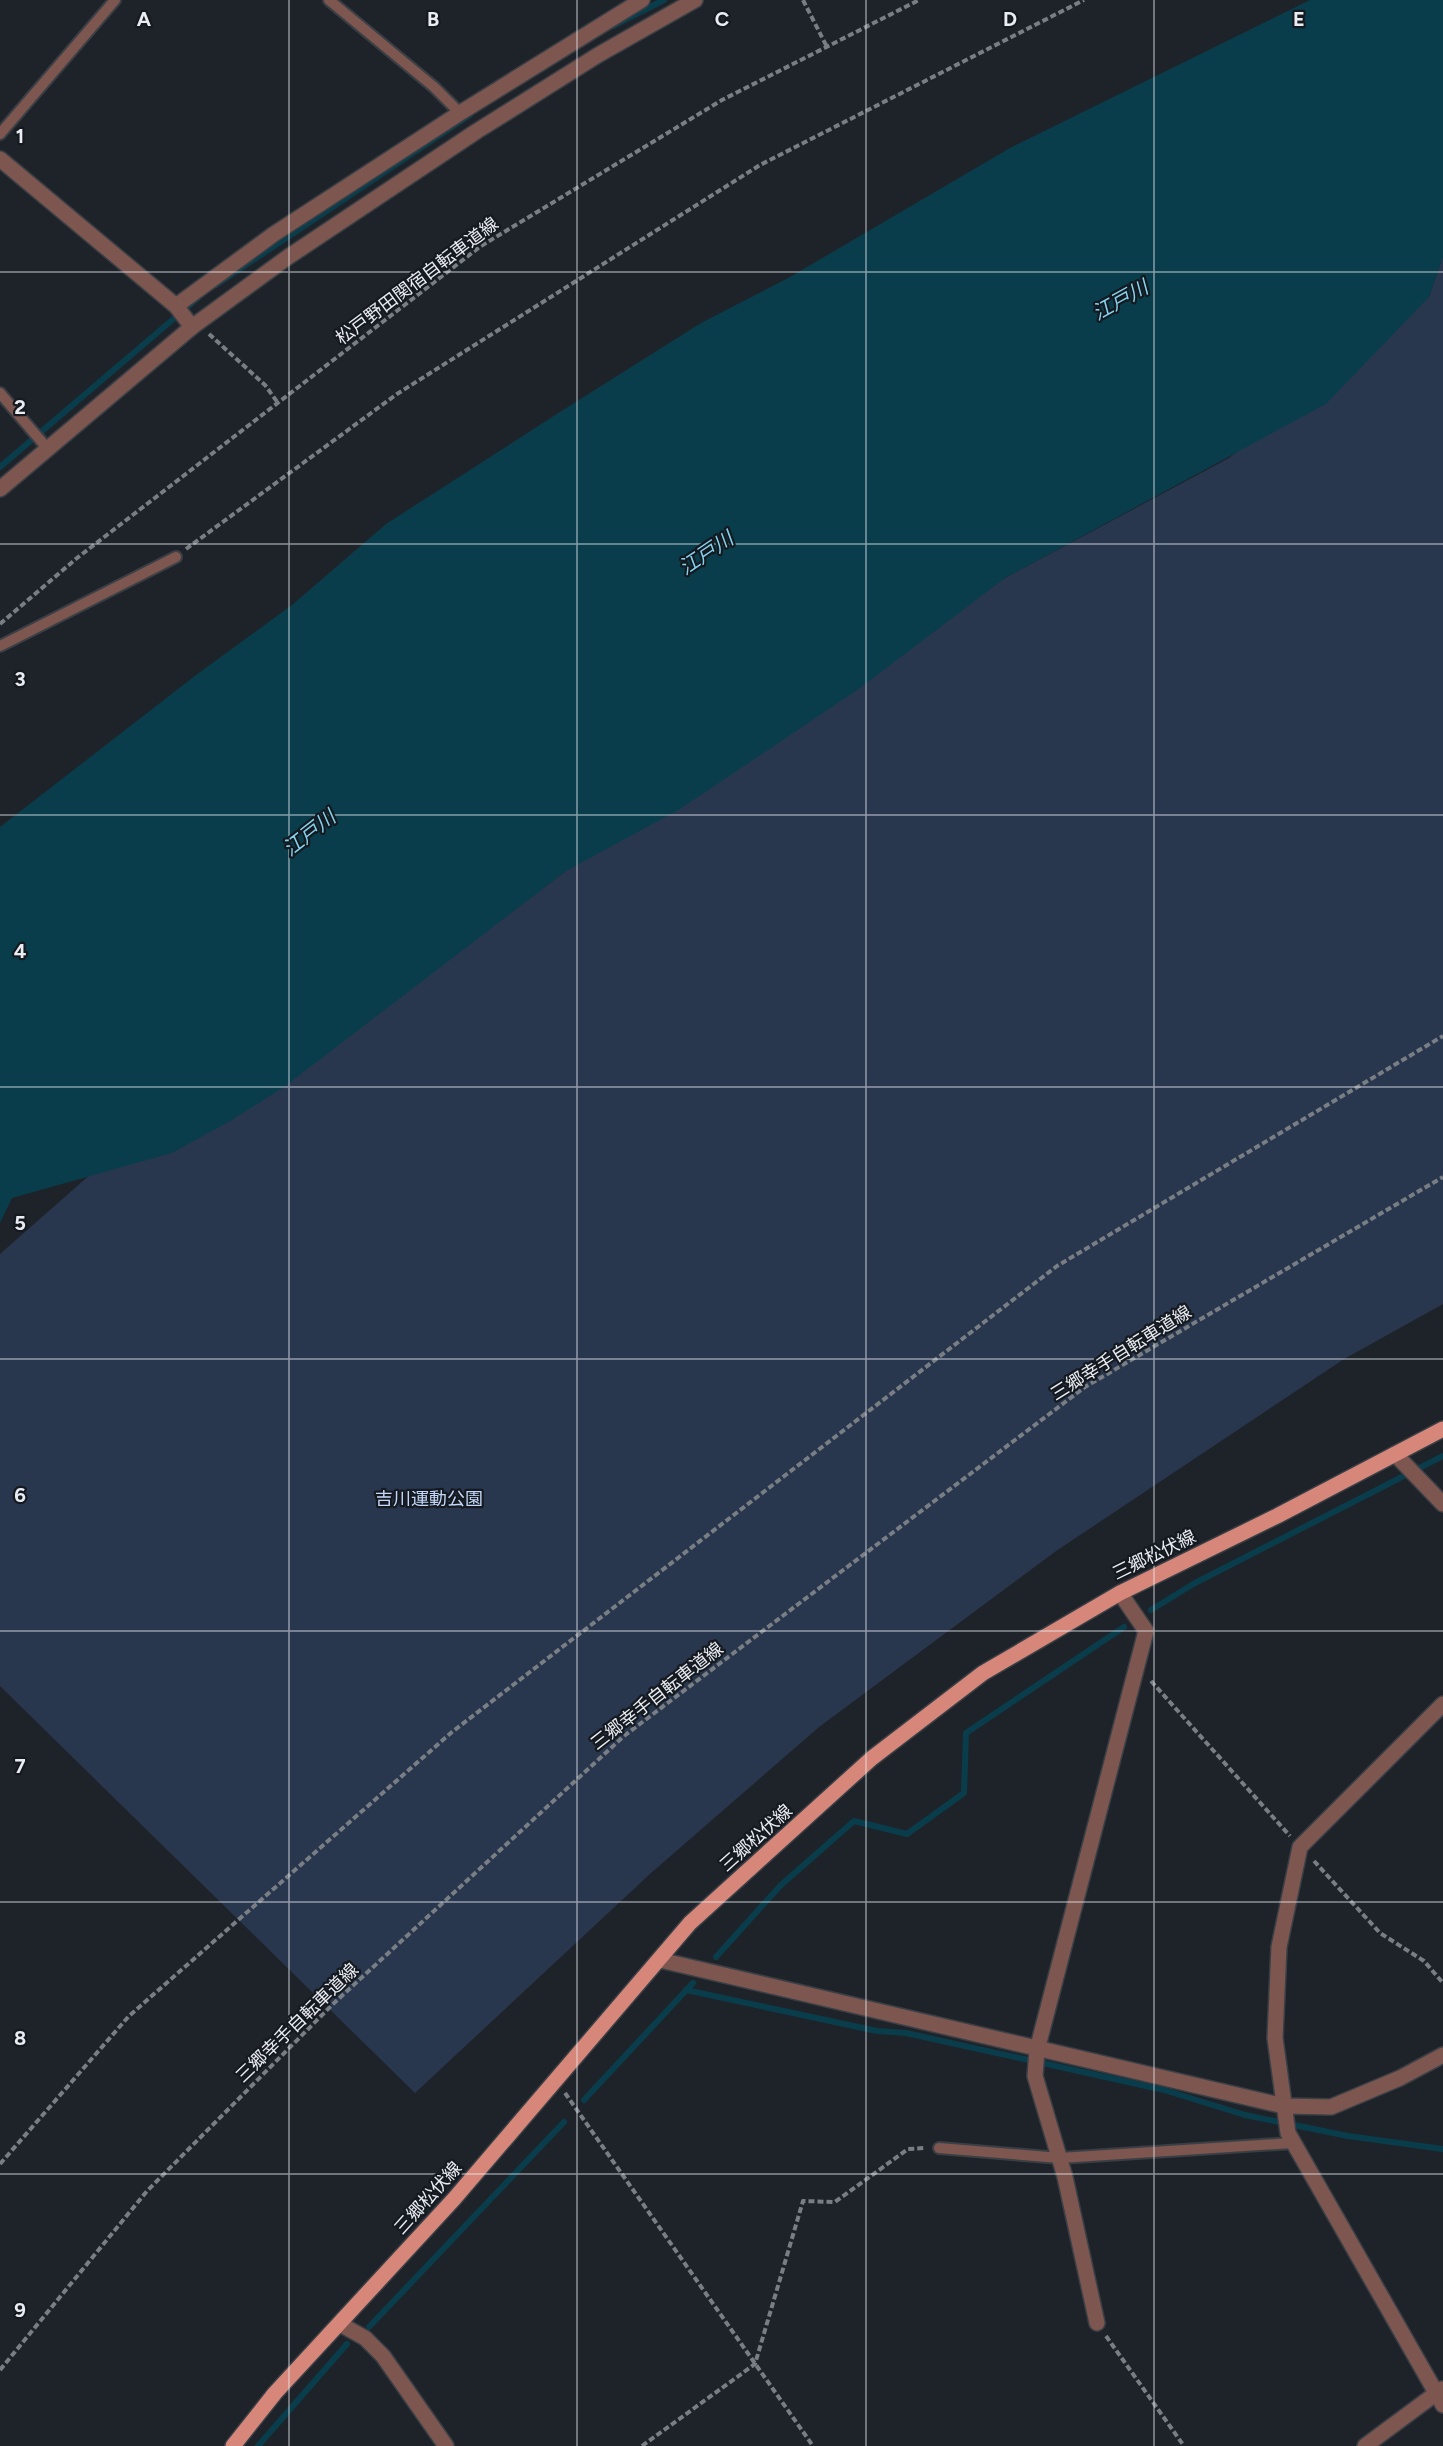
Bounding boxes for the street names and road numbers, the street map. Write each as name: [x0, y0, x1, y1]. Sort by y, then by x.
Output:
street label: 松戸野田関宿自転車道線: [331, 213, 503, 349]
street label: 三郷幸手自転車道線: [1046, 1301, 1196, 1405]
street label: 三郷松伏線: [1109, 1525, 1199, 1585]
street label: 三郷幸手自転車道線: [586, 1637, 728, 1755]
street label: 三郷松伏線: [715, 1800, 797, 1876]
street label: 三郷幸手自転車道線: [231, 1959, 363, 2087]
street label: 三郷松伏線: [390, 2157, 466, 2239]

